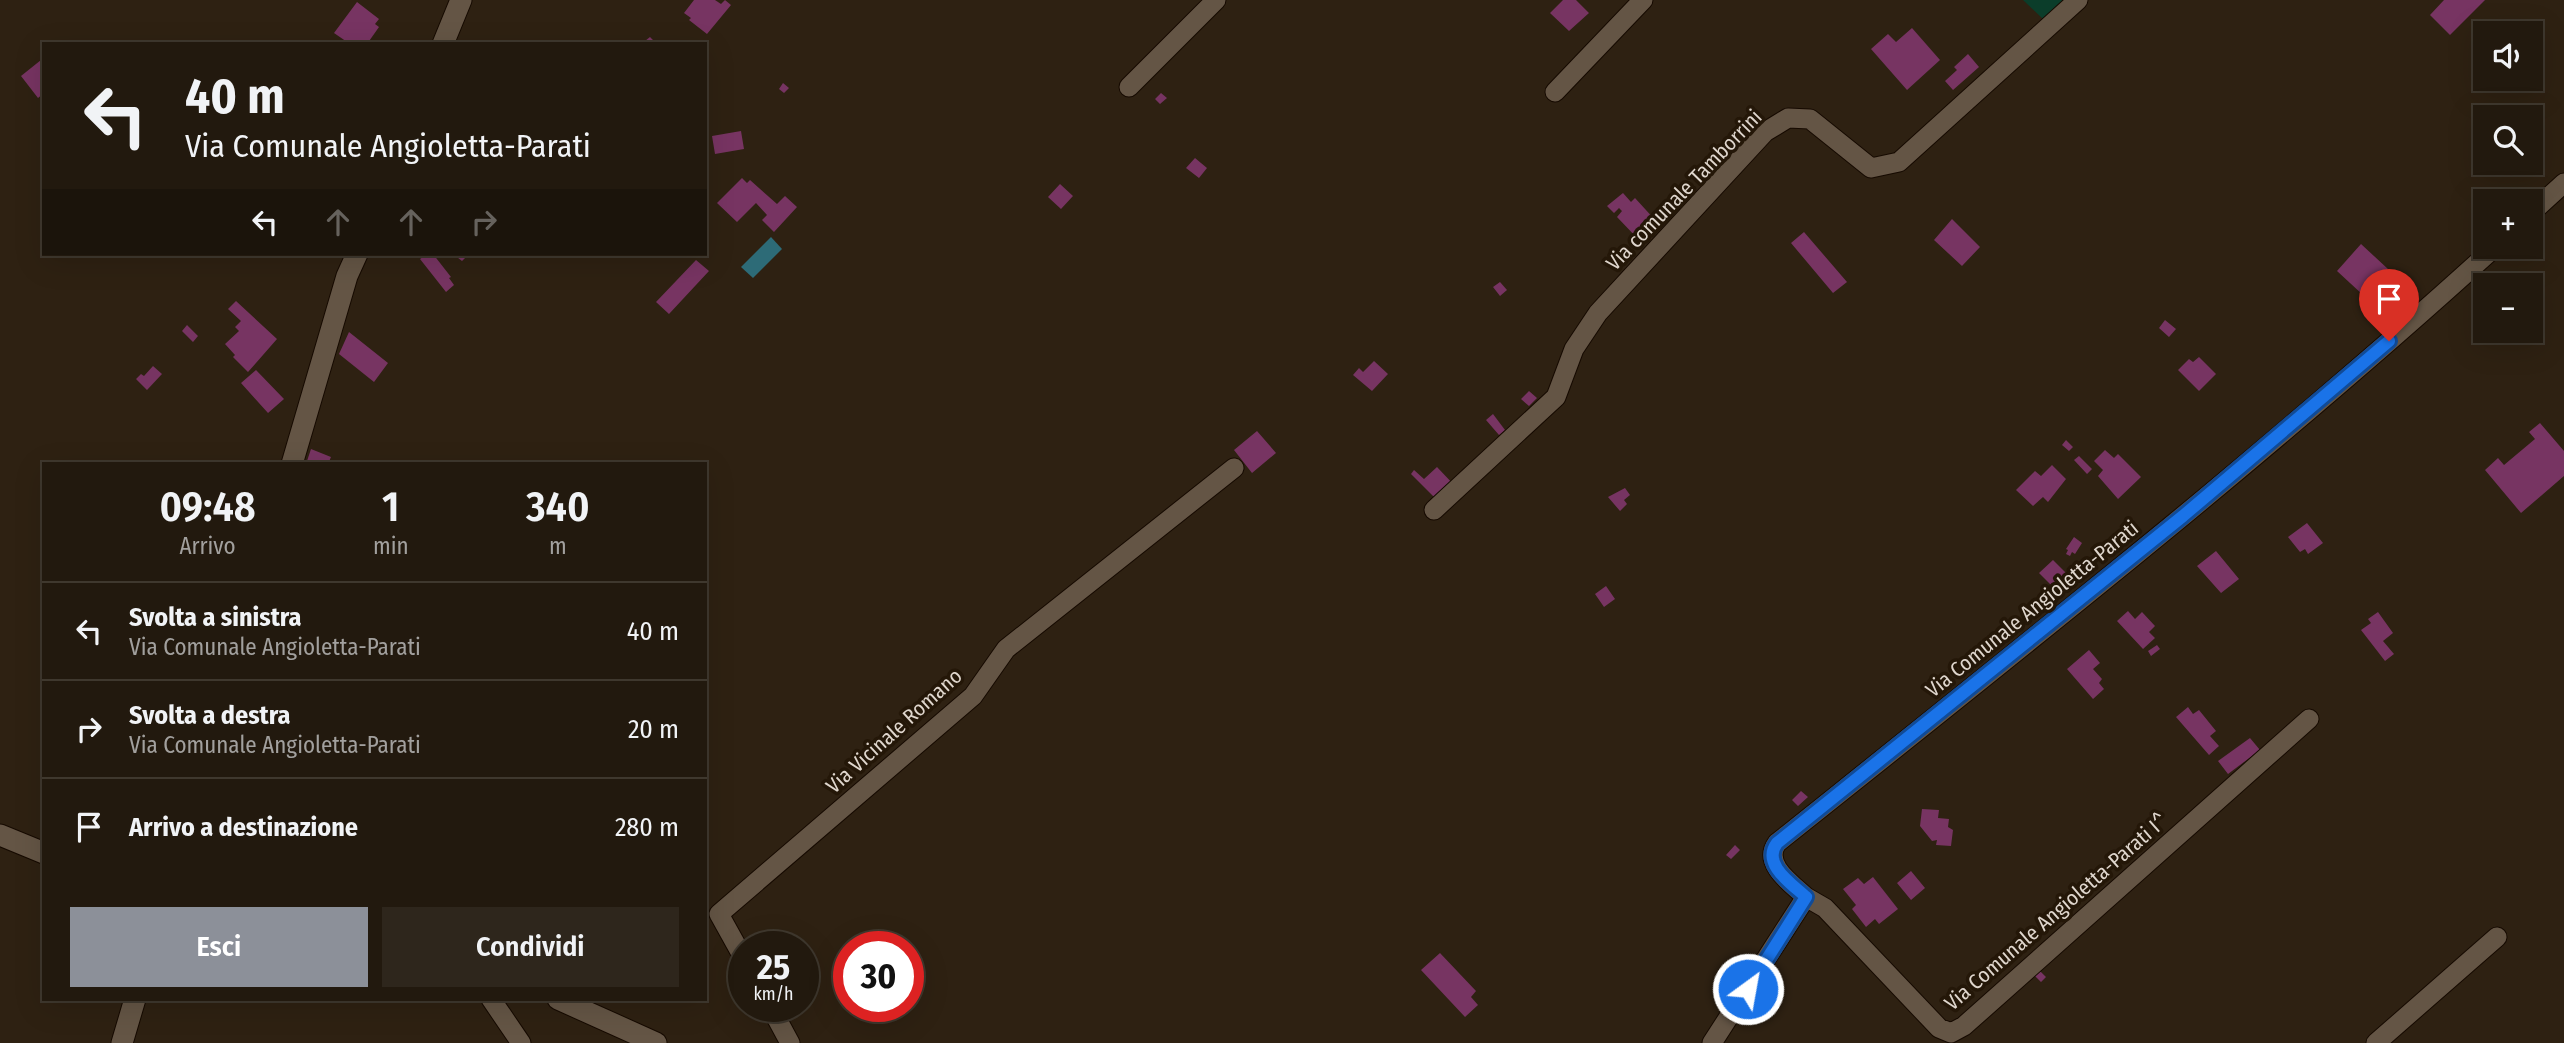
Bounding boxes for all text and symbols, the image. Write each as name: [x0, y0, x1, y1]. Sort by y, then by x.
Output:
map controls: [2473, 21, 2543, 343]
button: sound: [2473, 21, 2543, 91]
text: 40 m: [185, 67, 285, 126]
icon: left: [70, 70, 161, 161]
street label: Via comunale Tamborrini: [1600, 104, 1768, 276]
button: search: [2473, 105, 2543, 175]
text: Via Comunale Angioletta-Parati: [185, 127, 591, 165]
button: +: [2473, 189, 2543, 259]
icon: left: [246, 203, 284, 241]
icon: ahead: [319, 203, 357, 241]
icon: ahead: [392, 203, 430, 241]
icon: right: [465, 203, 503, 241]
pin: [2359, 269, 2419, 341]
button: −: [2473, 273, 2543, 343]
icon: arrive: [2370, 280, 2408, 318]
text: 09:48: [159, 482, 256, 532]
text: 1: [382, 482, 400, 532]
text: 340: [526, 482, 590, 532]
street label: Via Comunale Angioletta-Parati: [1920, 515, 2144, 703]
text: Arrivo: [179, 532, 236, 560]
text: min: [373, 532, 409, 560]
text: m: [549, 532, 567, 560]
text: Svolta a sinistra: [129, 602, 301, 633]
icon: left: [70, 612, 108, 650]
text: 40 m: [627, 616, 679, 647]
text: Via Comunale Angioletta-Parati: [129, 633, 421, 661]
street label: Via Vicinale Romano: [821, 663, 967, 799]
text: Svolta a destra: [129, 700, 290, 731]
icon: right: [70, 710, 108, 748]
text: 20 m: [628, 714, 679, 745]
text: Via Comunale Angioletta-Parati: [129, 731, 421, 759]
icon: arrive: [70, 808, 108, 846]
street label: Via Comunale Angioletta-Parati I^: [1939, 808, 2173, 1016]
text: Arrivo a destinazione: [129, 812, 358, 843]
text: 280 m: [615, 812, 679, 843]
button: Esci: [70, 907, 368, 987]
button: Condividi: [382, 907, 679, 987]
speed limit sign: 30: [833, 931, 924, 1022]
text: 25: [757, 946, 790, 988]
position arrow: [1711, 952, 1785, 1026]
text: km/h: [753, 983, 794, 1005]

